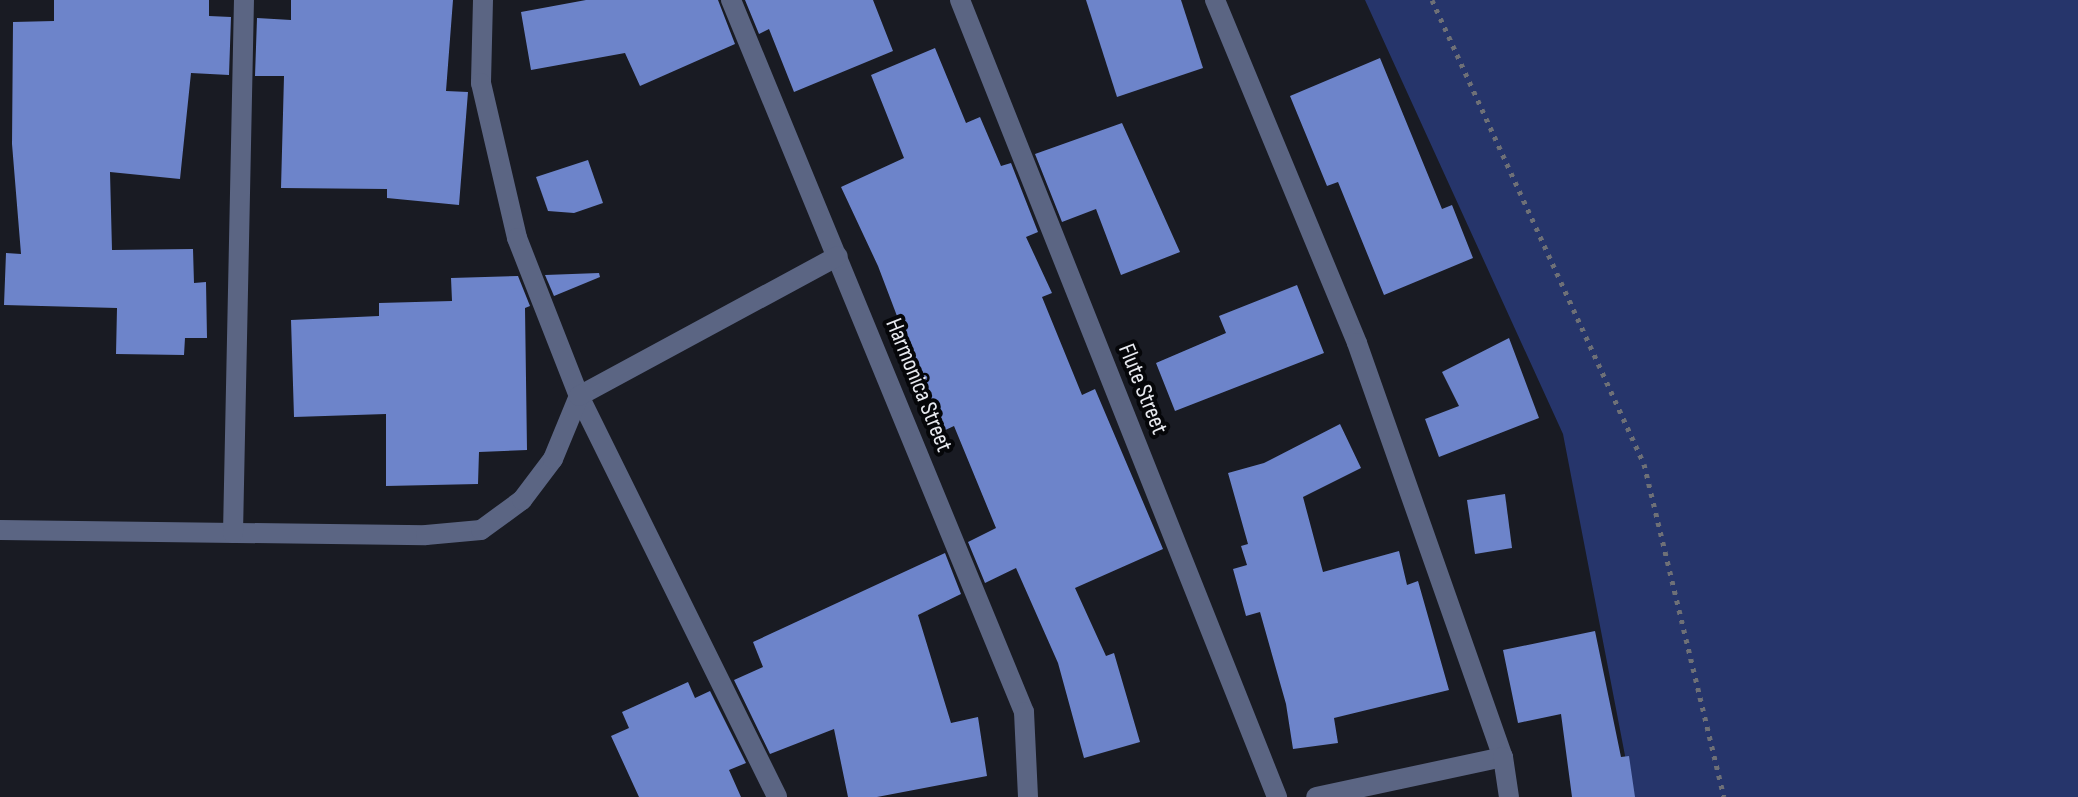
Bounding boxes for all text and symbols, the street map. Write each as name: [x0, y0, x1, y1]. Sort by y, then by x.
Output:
street label: Harmonica Street: [879, 314, 959, 456]
street label: Flute Street: [1112, 340, 1174, 438]

